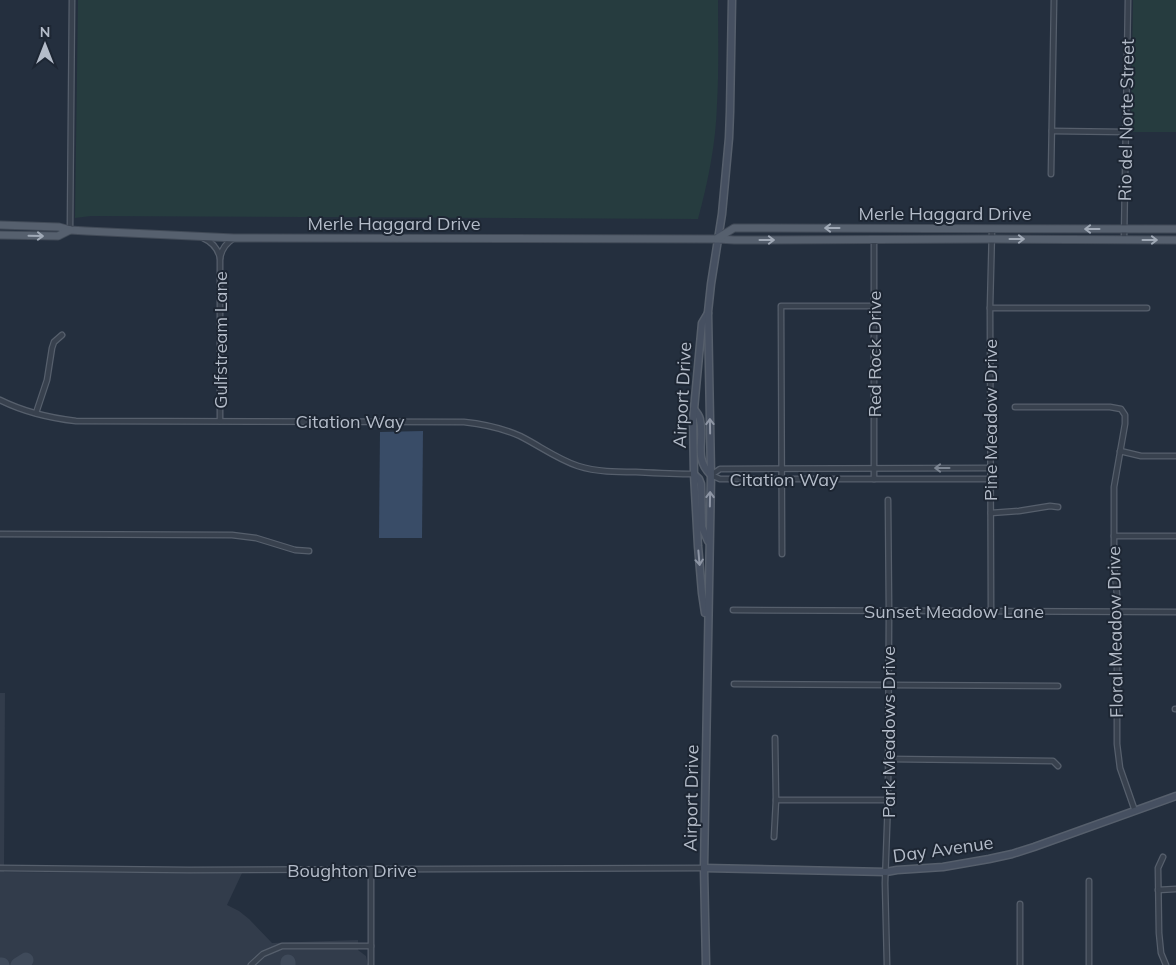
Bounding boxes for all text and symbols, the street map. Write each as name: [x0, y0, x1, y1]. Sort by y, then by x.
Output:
north arrow: [20, 20, 70, 70]
text: N: [40, 23, 50, 41]
street label: Rio del Norte Street: [1113, 39, 1139, 201]
street label: Merle Haggard Drive: [858, 202, 1032, 225]
street label: Merle Haggard Drive: [307, 212, 481, 235]
one-way arrow: [825, 223, 841, 233]
one-way arrow: [1085, 224, 1101, 234]
one-way arrow: [27, 231, 43, 240]
one-way arrow: [1008, 234, 1025, 244]
one-way arrow: [758, 235, 774, 245]
one-way arrow: [1142, 235, 1158, 245]
street label: Gulfstream Lane: [209, 271, 232, 409]
street label: Red Rock Drive: [863, 291, 886, 417]
street label: Pine Meadow Drive: [979, 339, 1002, 501]
street label: Airport Drive: [668, 341, 696, 449]
street label: Citation Way: [295, 410, 405, 433]
one-way arrow: [705, 418, 715, 434]
one-way arrow: [934, 463, 950, 473]
street label: Citation Way: [729, 468, 839, 491]
one-way arrow: [706, 491, 715, 507]
street label: Floral Meadow Drive: [1102, 546, 1128, 718]
one-way arrow: [695, 550, 704, 566]
street label: Sunset Meadow Lane: [864, 600, 1044, 623]
street label: Park Meadows Drive: [877, 646, 900, 818]
street label: Airport Drive: [679, 744, 703, 852]
street label: Day Avenue: [891, 831, 995, 867]
street label: Boughton Drive: [287, 859, 417, 882]

